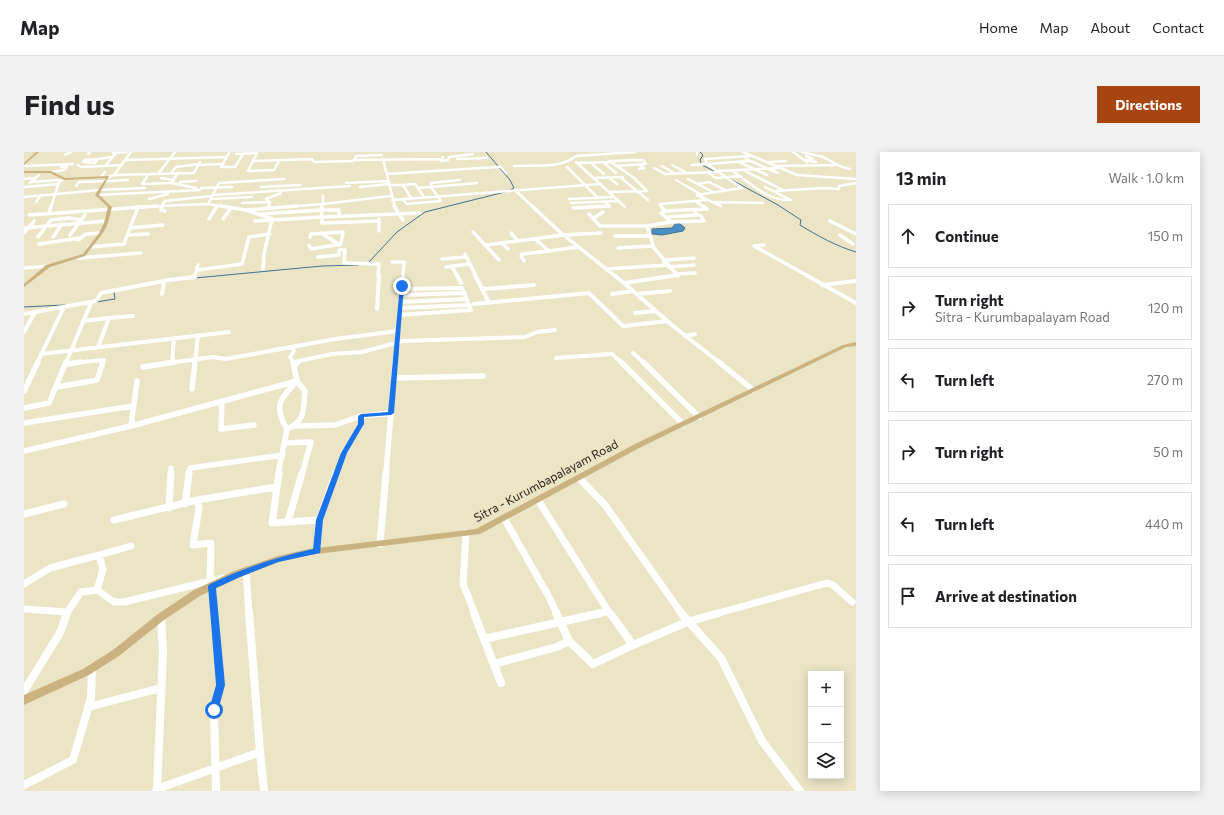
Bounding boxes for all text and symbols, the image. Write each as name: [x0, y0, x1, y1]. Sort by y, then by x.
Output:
text: Map: [20, 16, 59, 39]
text: Home: [979, 19, 1018, 36]
text: Map: [1040, 19, 1068, 36]
text: About: [1090, 19, 1130, 36]
text: Contact: [1152, 19, 1204, 36]
button: Directions: [1097, 86, 1200, 123]
text: Find us: [24, 87, 115, 121]
text: 13 min: [896, 168, 946, 189]
text: Walk · 1.0 km: [1108, 170, 1184, 186]
icon: ahead: [897, 225, 919, 247]
text: Continue: [935, 227, 999, 245]
text: 150 m: [1148, 228, 1183, 244]
route end: [393, 277, 411, 295]
text: Turn right: [935, 291, 1004, 309]
icon: right: [897, 297, 919, 319]
text: 120 m: [1148, 300, 1183, 316]
text: Sitra - Kurumbapalayam Road: [935, 309, 1110, 325]
icon: left: [897, 369, 919, 391]
text: Turn left: [935, 371, 994, 389]
text: 270 m: [1147, 372, 1183, 388]
street label: Sitra - Kurumbapalayam Road: [471, 436, 620, 524]
icon: right: [897, 441, 919, 463]
text: Turn right: [935, 443, 1004, 461]
text: 50 m: [1153, 444, 1183, 460]
icon: left: [897, 513, 919, 535]
text: Turn left: [935, 515, 994, 533]
text: 440 m: [1145, 516, 1183, 532]
icon: arrive: [897, 585, 919, 607]
text: Arrive at destination: [935, 587, 1077, 605]
map controls: [808, 671, 844, 779]
button: +: [808, 671, 844, 707]
route start: [205, 701, 223, 719]
button: −: [808, 707, 844, 743]
button: layers: [808, 743, 844, 779]

